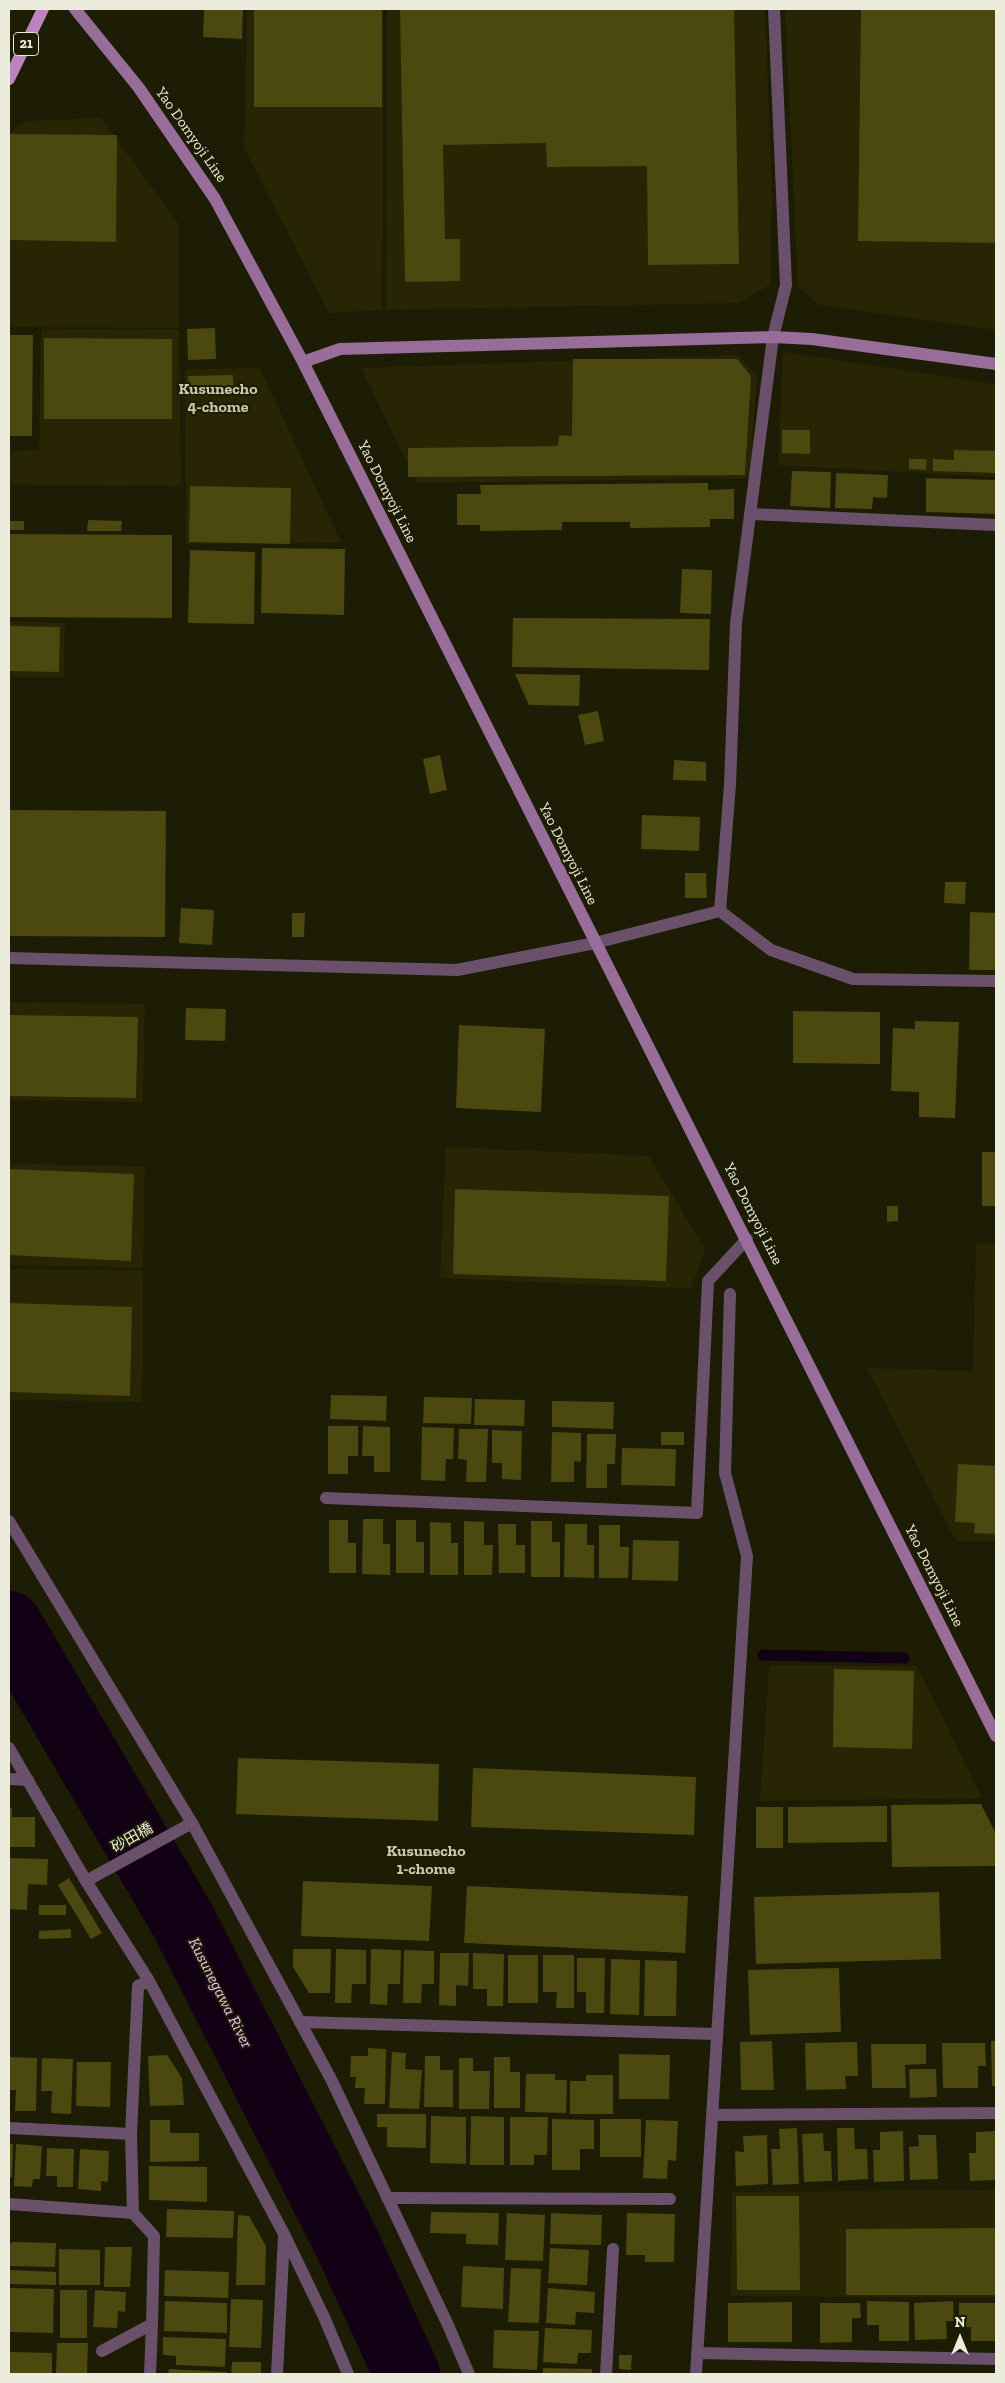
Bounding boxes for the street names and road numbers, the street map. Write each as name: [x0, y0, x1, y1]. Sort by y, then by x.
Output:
road number: 21: [14, 33, 38, 56]
street label: Yao Domyoji Line: [152, 84, 230, 186]
street label: Yao Domyoji Line: [354, 438, 420, 546]
street label: Yao Domyoji Line: [535, 800, 601, 908]
street label: Yao Domyoji Line: [720, 1160, 786, 1268]
street label: Yao Domyoji Line: [901, 1522, 967, 1630]
street label: 砂田橋: [108, 1819, 156, 1857]

